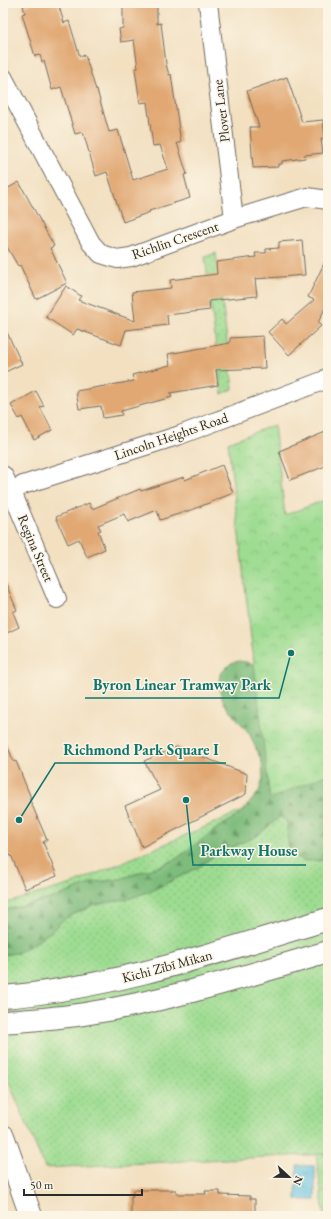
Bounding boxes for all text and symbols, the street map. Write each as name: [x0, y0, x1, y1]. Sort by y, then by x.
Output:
street label: Plover Lane: [208, 78, 234, 143]
street label: Richlin Crescent: [129, 217, 221, 263]
street label: Lincoln Heights Road: [112, 408, 231, 464]
street label: Regina Street: [14, 512, 58, 585]
callout: Byron Linear Tramway Park: [85, 671, 279, 698]
text: Byron Linear Tramway Park: [93, 675, 272, 694]
callout: Richmond Park Square I: [55, 736, 226, 763]
text: Richmond Park Square I: [63, 740, 219, 759]
callout: Parkway House: [193, 838, 306, 865]
text: Parkway House: [200, 841, 298, 860]
street label: Kichi Zībī Mīkan: [120, 945, 215, 987]
north arrow: [269, 1157, 309, 1197]
scale bar: [24, 1171, 142, 1197]
text: N: [290, 1174, 306, 1188]
text: 50 m: [30, 1177, 54, 1193]

